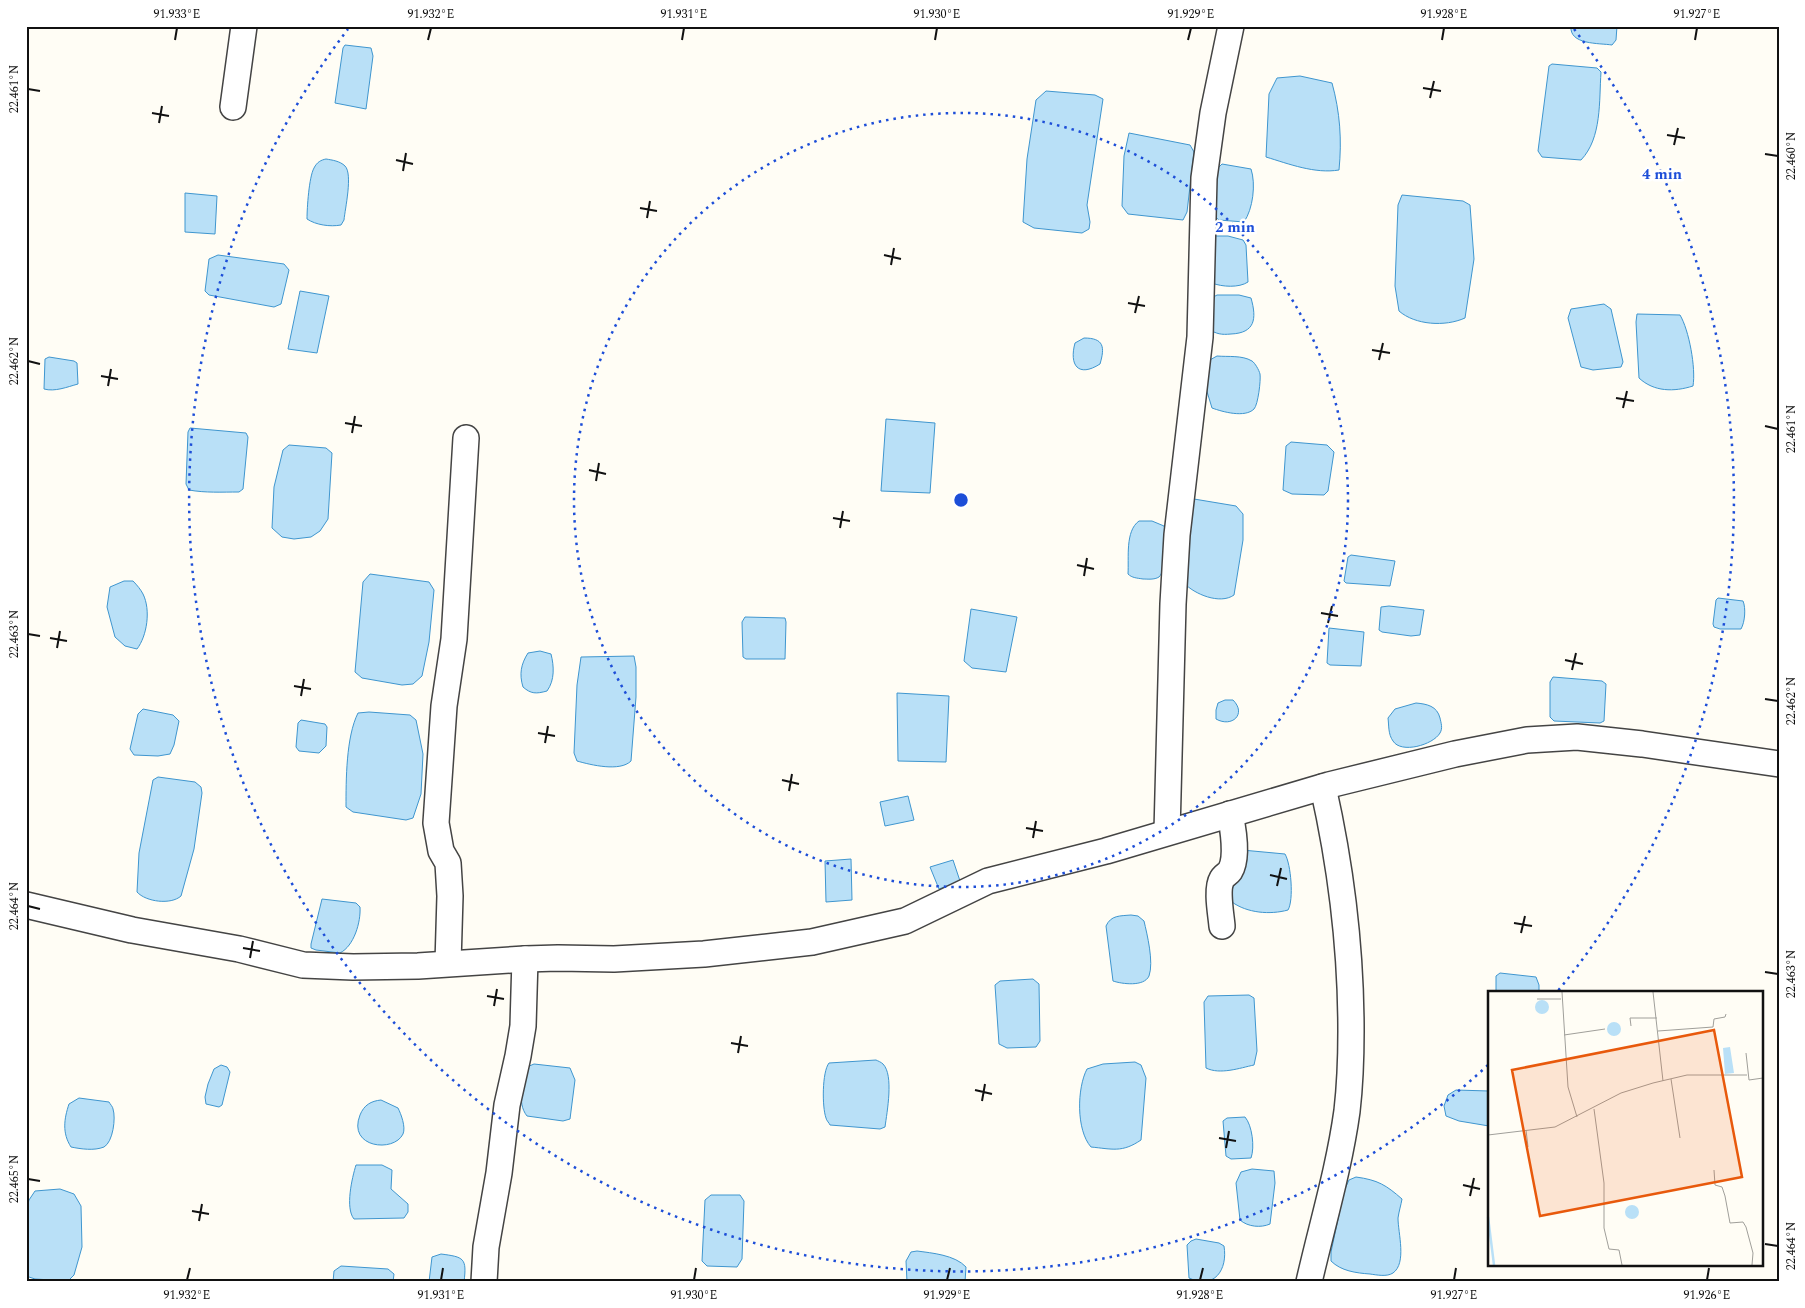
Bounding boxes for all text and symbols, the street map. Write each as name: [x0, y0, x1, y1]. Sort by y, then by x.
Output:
text: 91.933°E: [154, 5, 200, 24]
text: 91.932°E: [408, 5, 454, 24]
text: 91.931°E: [661, 5, 707, 24]
text: 91.930°E: [914, 5, 960, 24]
text: 91.929°E: [1168, 5, 1214, 24]
text: 91.928°E: [1421, 5, 1467, 24]
text: 91.927°E: [1674, 5, 1720, 24]
text: 22.461°N: [5, 65, 24, 113]
text: 22.460°N: [1782, 132, 1801, 180]
text: 4 min: [1642, 163, 1682, 186]
text: 2 min: [1215, 216, 1255, 239]
text: 22.462°N: [5, 337, 24, 385]
text: 22.461°N: [1782, 405, 1801, 453]
centre of rings: [952, 491, 970, 509]
text: 22.463°N: [5, 610, 24, 658]
text: 22.462°N: [1782, 677, 1801, 725]
text: 22.464°N: [5, 882, 24, 930]
text: 22.463°N: [1782, 950, 1801, 998]
inset map: [1488, 991, 1762, 1266]
text: 22.465°N: [5, 1155, 24, 1203]
text: 22.464°N: [1782, 1222, 1801, 1270]
text: 91.932°E: [164, 1286, 210, 1305]
text: 91.931°E: [418, 1286, 464, 1305]
text: 91.930°E: [671, 1286, 717, 1305]
text: 91.929°E: [924, 1286, 970, 1305]
text: 91.928°E: [1177, 1286, 1223, 1305]
text: 91.927°E: [1431, 1286, 1477, 1305]
text: 91.926°E: [1684, 1286, 1730, 1305]

